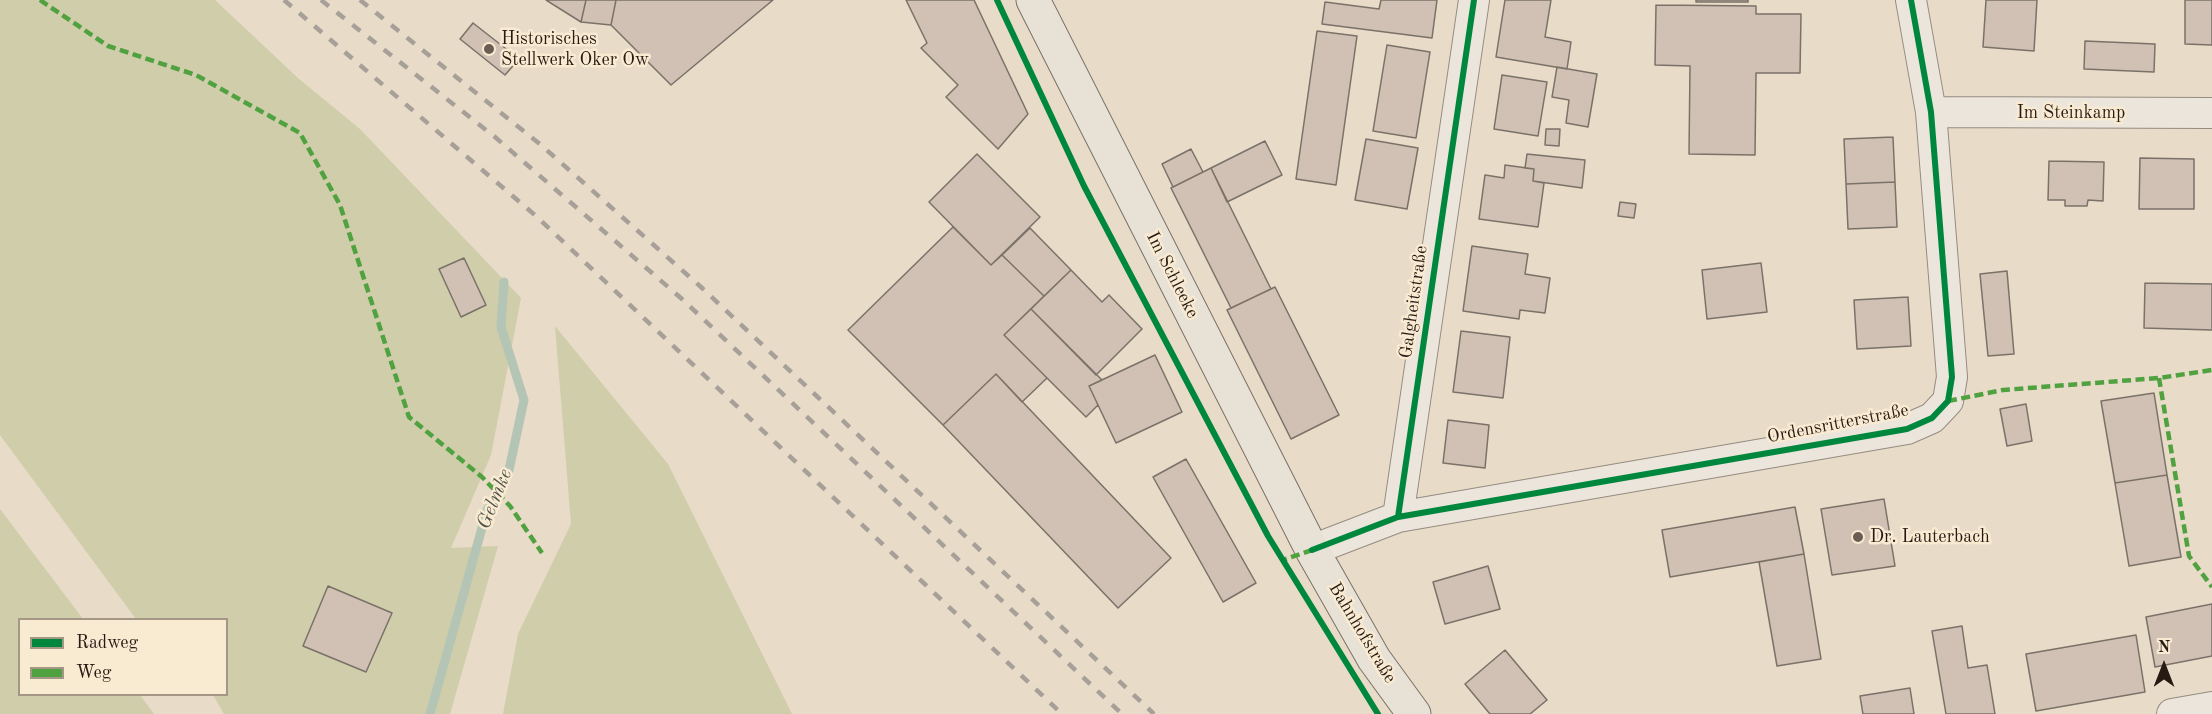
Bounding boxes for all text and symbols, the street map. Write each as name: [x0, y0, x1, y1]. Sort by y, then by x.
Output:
place label: Historisches Stellwerk Oker Ow: [501, 28, 649, 70]
marker: Historisches Stellwerk Oker Ow: [482, 42, 496, 56]
street label: Im Steinkamp: [2017, 102, 2125, 124]
street label: Im Schleeke: [1141, 228, 1203, 322]
street label: Galgheitstraße: [1395, 244, 1433, 360]
street label: Ordensritterstraße: [1765, 400, 1911, 448]
water label: Gelmke: [472, 465, 518, 533]
place label: Dr. Lauterbach: [1870, 526, 1990, 548]
marker: Dr. Lauterbach: [1851, 530, 1865, 544]
street label: Bahnhofstraße: [1323, 579, 1401, 687]
legend: [18, 618, 228, 696]
text: Radweg: [76, 634, 138, 652]
north arrow: [2134, 636, 2194, 696]
text: N: [2158, 640, 2170, 656]
text: Weg: [76, 664, 112, 682]

